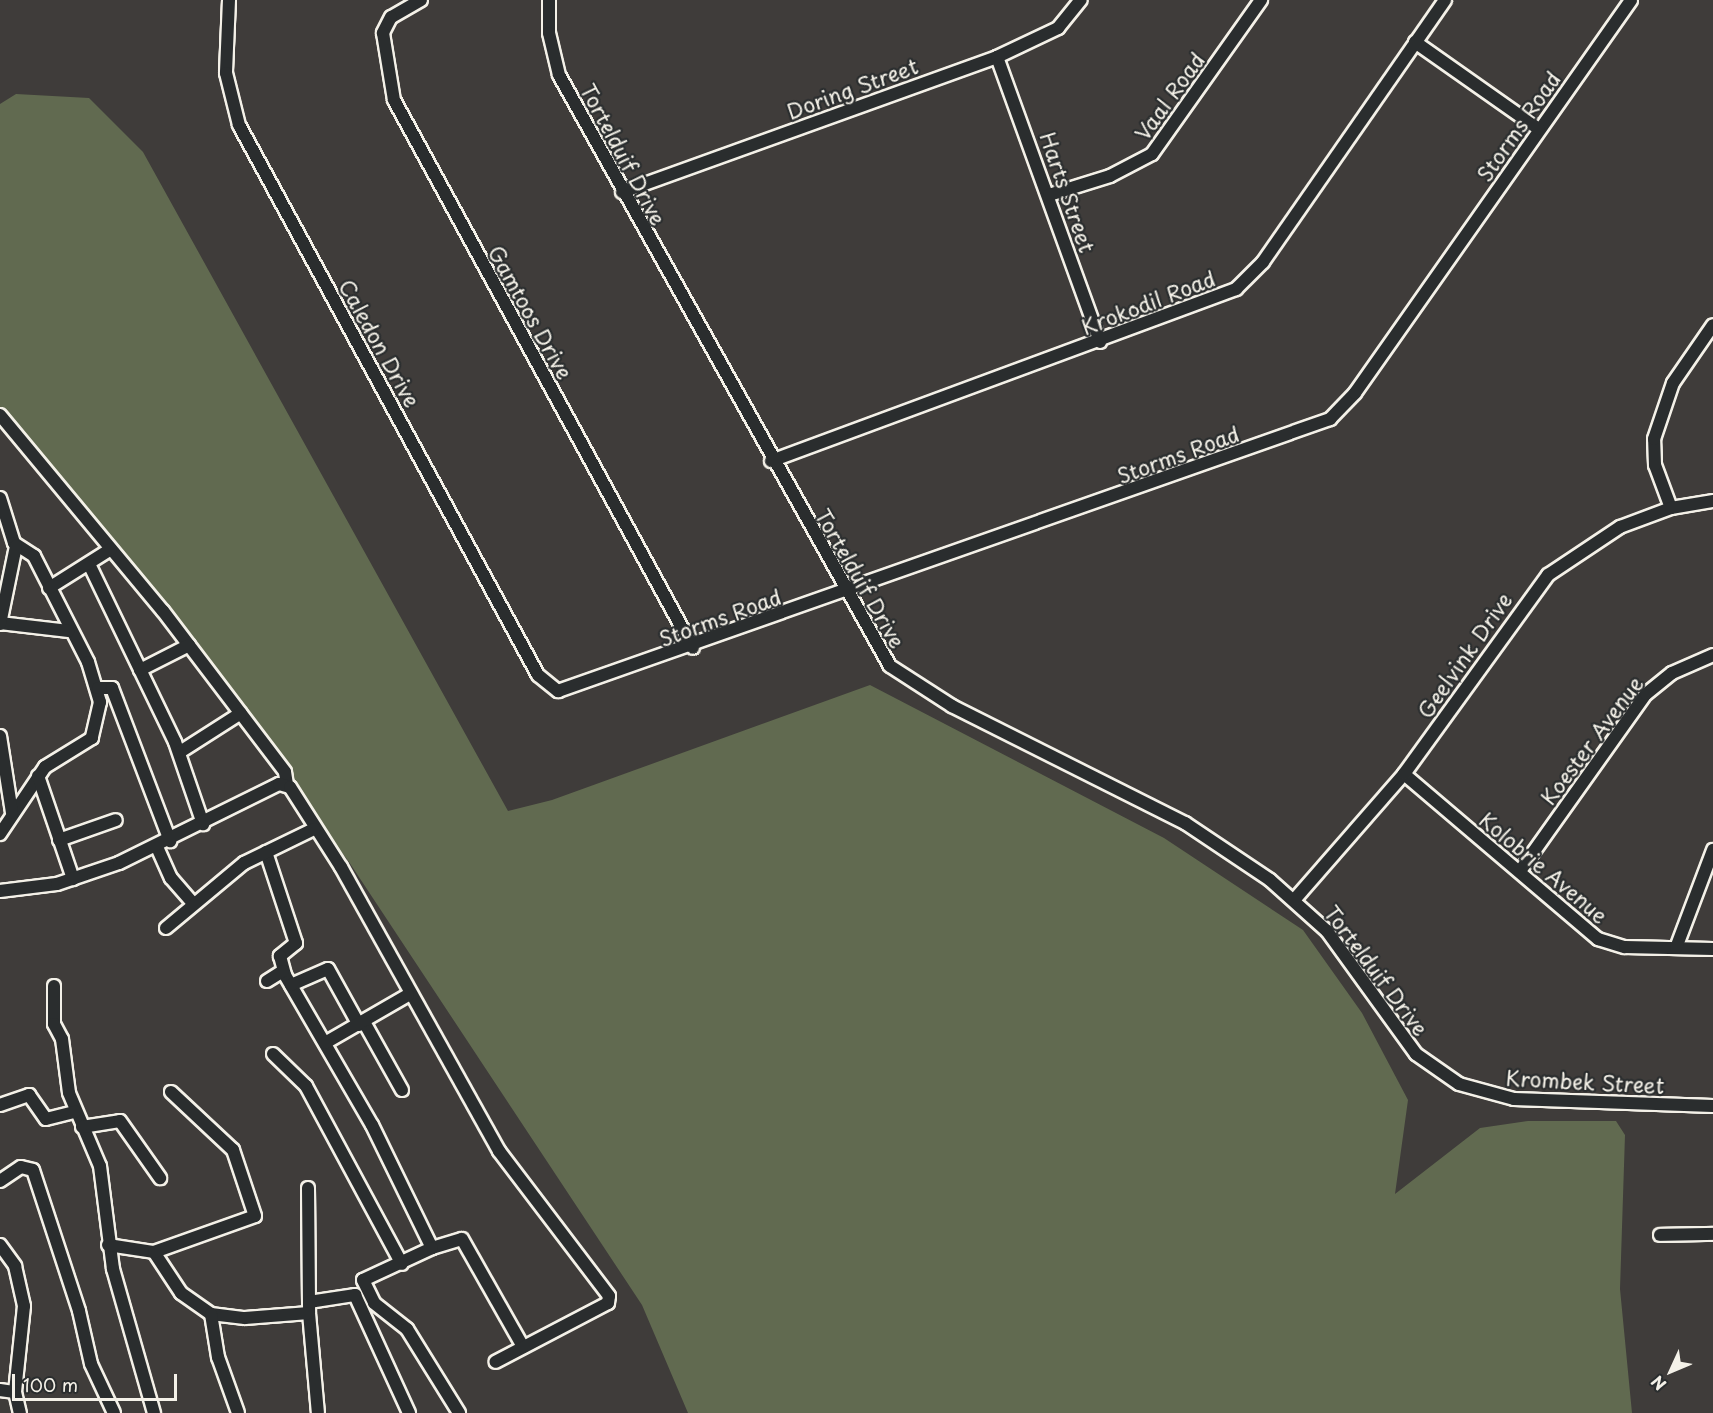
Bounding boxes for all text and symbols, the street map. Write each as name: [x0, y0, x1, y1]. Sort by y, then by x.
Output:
street label: Vaal Road: [1129, 47, 1209, 145]
street label: Doring Street: [783, 53, 921, 123]
street label: Storms Road: [1471, 66, 1565, 186]
street label: Tortelduif Drive: [576, 79, 672, 229]
street label: Harts Street: [1035, 128, 1101, 256]
street label: Gamtoos Drive: [484, 240, 578, 384]
street label: Krokodil Road: [1077, 265, 1219, 339]
street label: Caledon Drive: [334, 275, 426, 411]
street label: Storms Road: [1113, 420, 1243, 488]
street label: Tortelduif Drive: [811, 504, 911, 652]
street label: Storms Road: [655, 583, 785, 651]
street label: Geelvink Drive: [1411, 587, 1517, 723]
street label: Koester Avenue: [1534, 671, 1648, 809]
street label: Kolobrie Avenue: [1475, 806, 1613, 928]
street label: Tortelduif Drive: [1320, 900, 1434, 1040]
street label: Krombek Street: [1504, 1064, 1666, 1098]
north arrow: [1641, 1341, 1701, 1401]
scale bar: [15, 1362, 180, 1400]
text: 100 m: [23, 1371, 78, 1398]
text: N: [1645, 1371, 1671, 1396]

